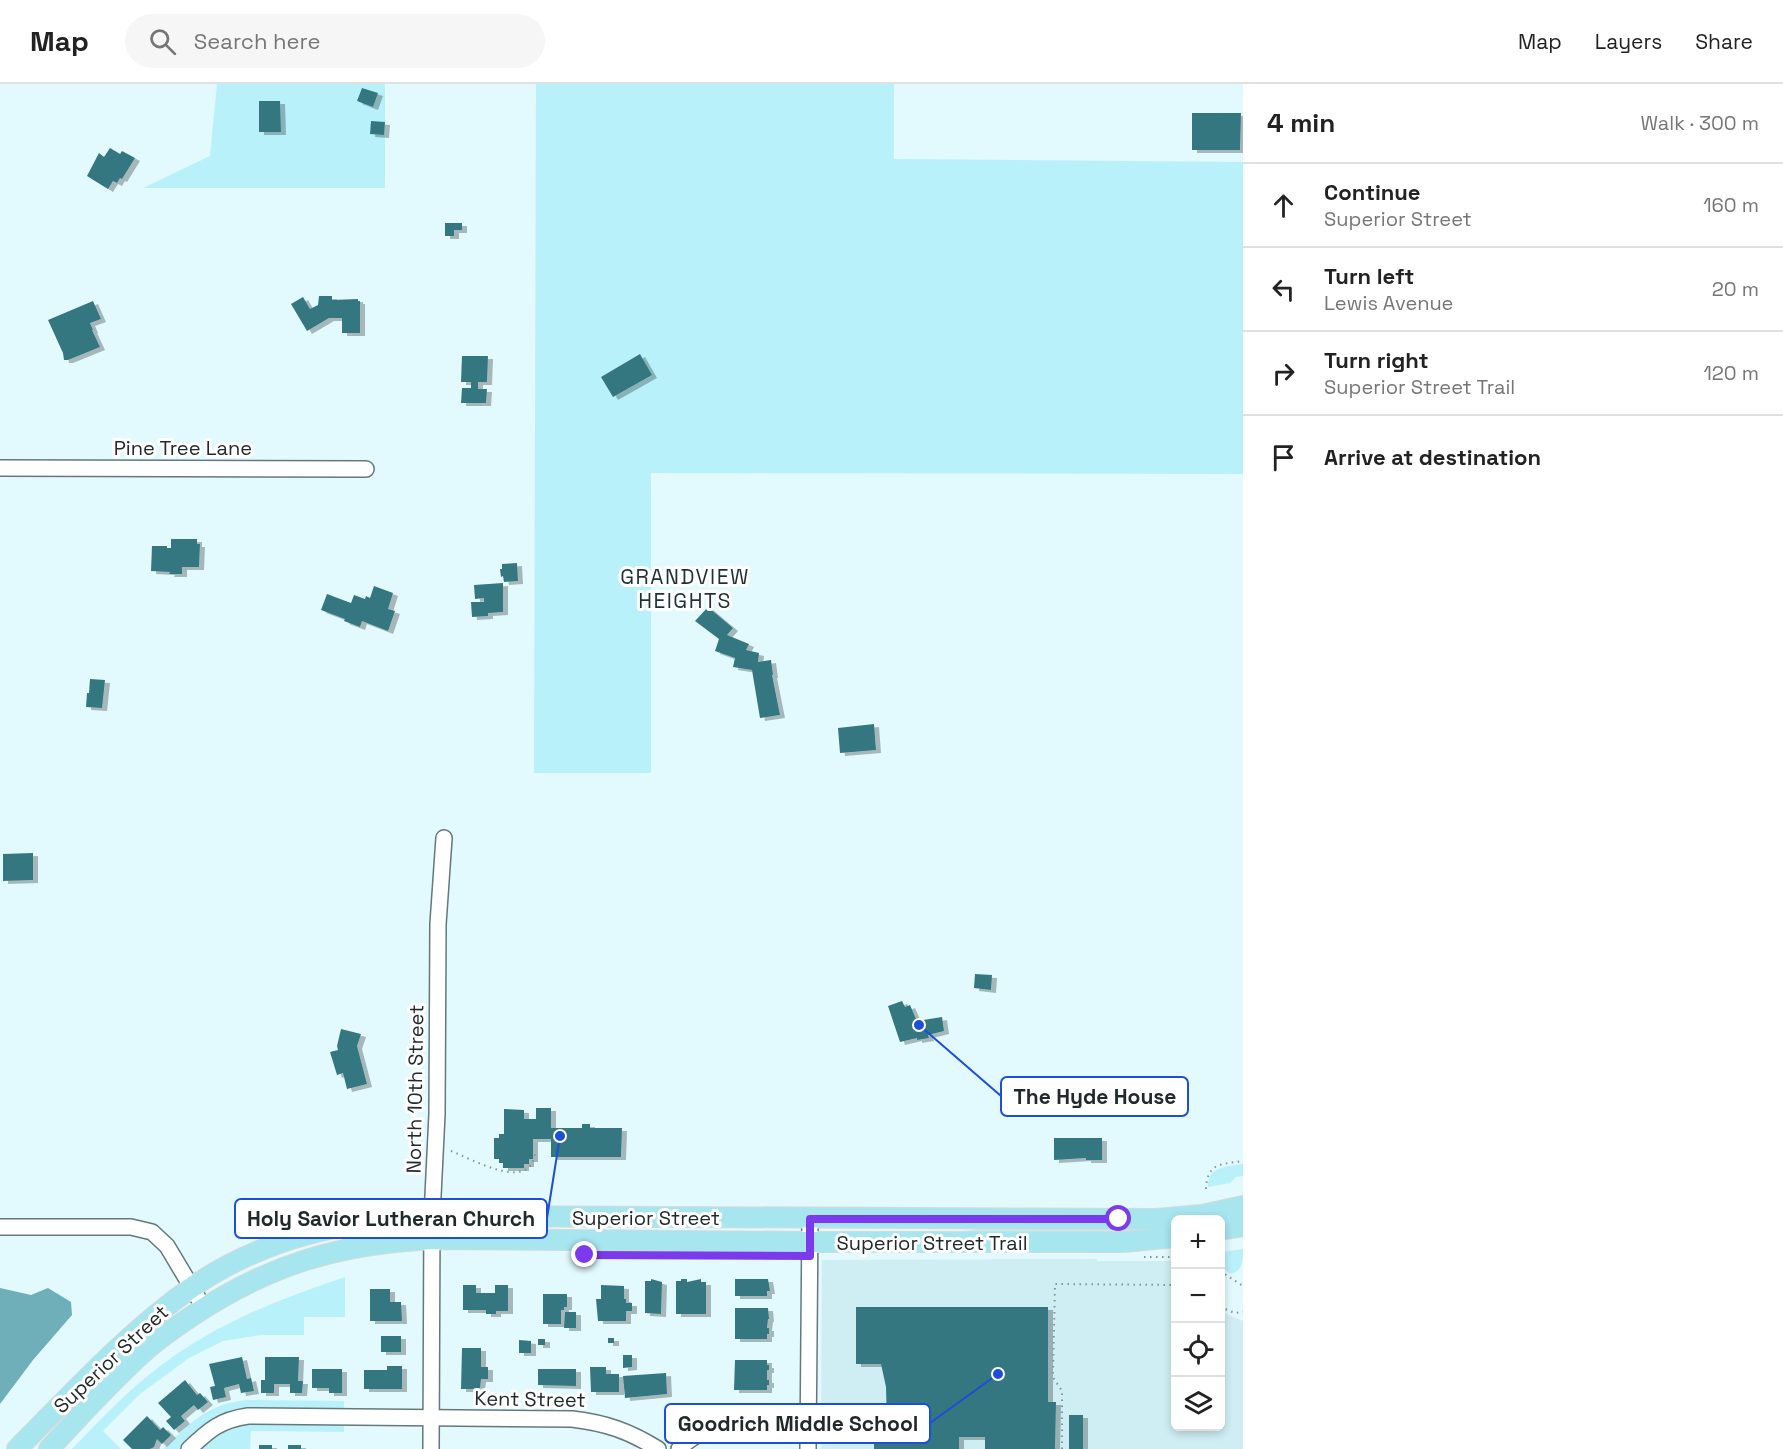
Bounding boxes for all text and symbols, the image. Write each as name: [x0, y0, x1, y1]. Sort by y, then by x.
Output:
search box: [125, 14, 545, 68]
text: Map: [30, 23, 89, 59]
icon: search: [146, 25, 179, 58]
text: Search here: [194, 27, 321, 55]
text: Map: [1518, 28, 1562, 55]
text: Layers: [1595, 28, 1662, 55]
text: Share: [1695, 28, 1753, 55]
text: 4 min: [1267, 106, 1335, 140]
text: Walk · 300 m: [1640, 110, 1759, 136]
text: Continue: [1324, 178, 1420, 206]
icon: ahead: [1267, 189, 1300, 222]
text: 160 m: [1703, 192, 1759, 218]
text: Superior Street: [1324, 206, 1472, 232]
text: Turn left: [1324, 262, 1414, 290]
icon: left: [1267, 273, 1300, 306]
text: 20 m: [1712, 276, 1759, 302]
text: Lewis Avenue: [1324, 290, 1453, 316]
text: Turn right: [1324, 346, 1429, 374]
icon: right: [1267, 357, 1300, 390]
text: 120 m: [1703, 360, 1759, 386]
text: Superior Street Trail: [1324, 374, 1515, 400]
street label: Pine Tree Lane: [114, 435, 252, 461]
icon: arrive: [1267, 441, 1300, 474]
text: Arrive at destination: [1324, 443, 1541, 471]
district label: GRANDVIEW HEIGHTS: [620, 563, 750, 614]
street label: North 10th Street: [401, 1004, 429, 1174]
callout: The Hyde House: [1001, 1077, 1188, 1116]
text: The Hyde House: [1014, 1083, 1176, 1110]
callout: Holy Savior Lutheran Church: [235, 1199, 547, 1238]
text: Holy Savior Lutheran Church: [247, 1205, 535, 1232]
street label: Superior Street: [572, 1205, 720, 1231]
route start: [1105, 1205, 1131, 1231]
map controls: [1171, 1215, 1225, 1431]
button: +: [1171, 1215, 1225, 1269]
street label: Superior Street Trail: [836, 1230, 1028, 1256]
route end: [571, 1241, 597, 1267]
button: −: [1171, 1269, 1225, 1323]
street label: Superior Street: [48, 1299, 174, 1419]
button: locate: [1171, 1323, 1225, 1377]
button: layers: [1171, 1377, 1225, 1431]
street label: Kent Street: [474, 1385, 586, 1413]
callout: Goodrich Middle School: [665, 1404, 930, 1443]
text: Goodrich Middle School: [678, 1410, 918, 1437]

